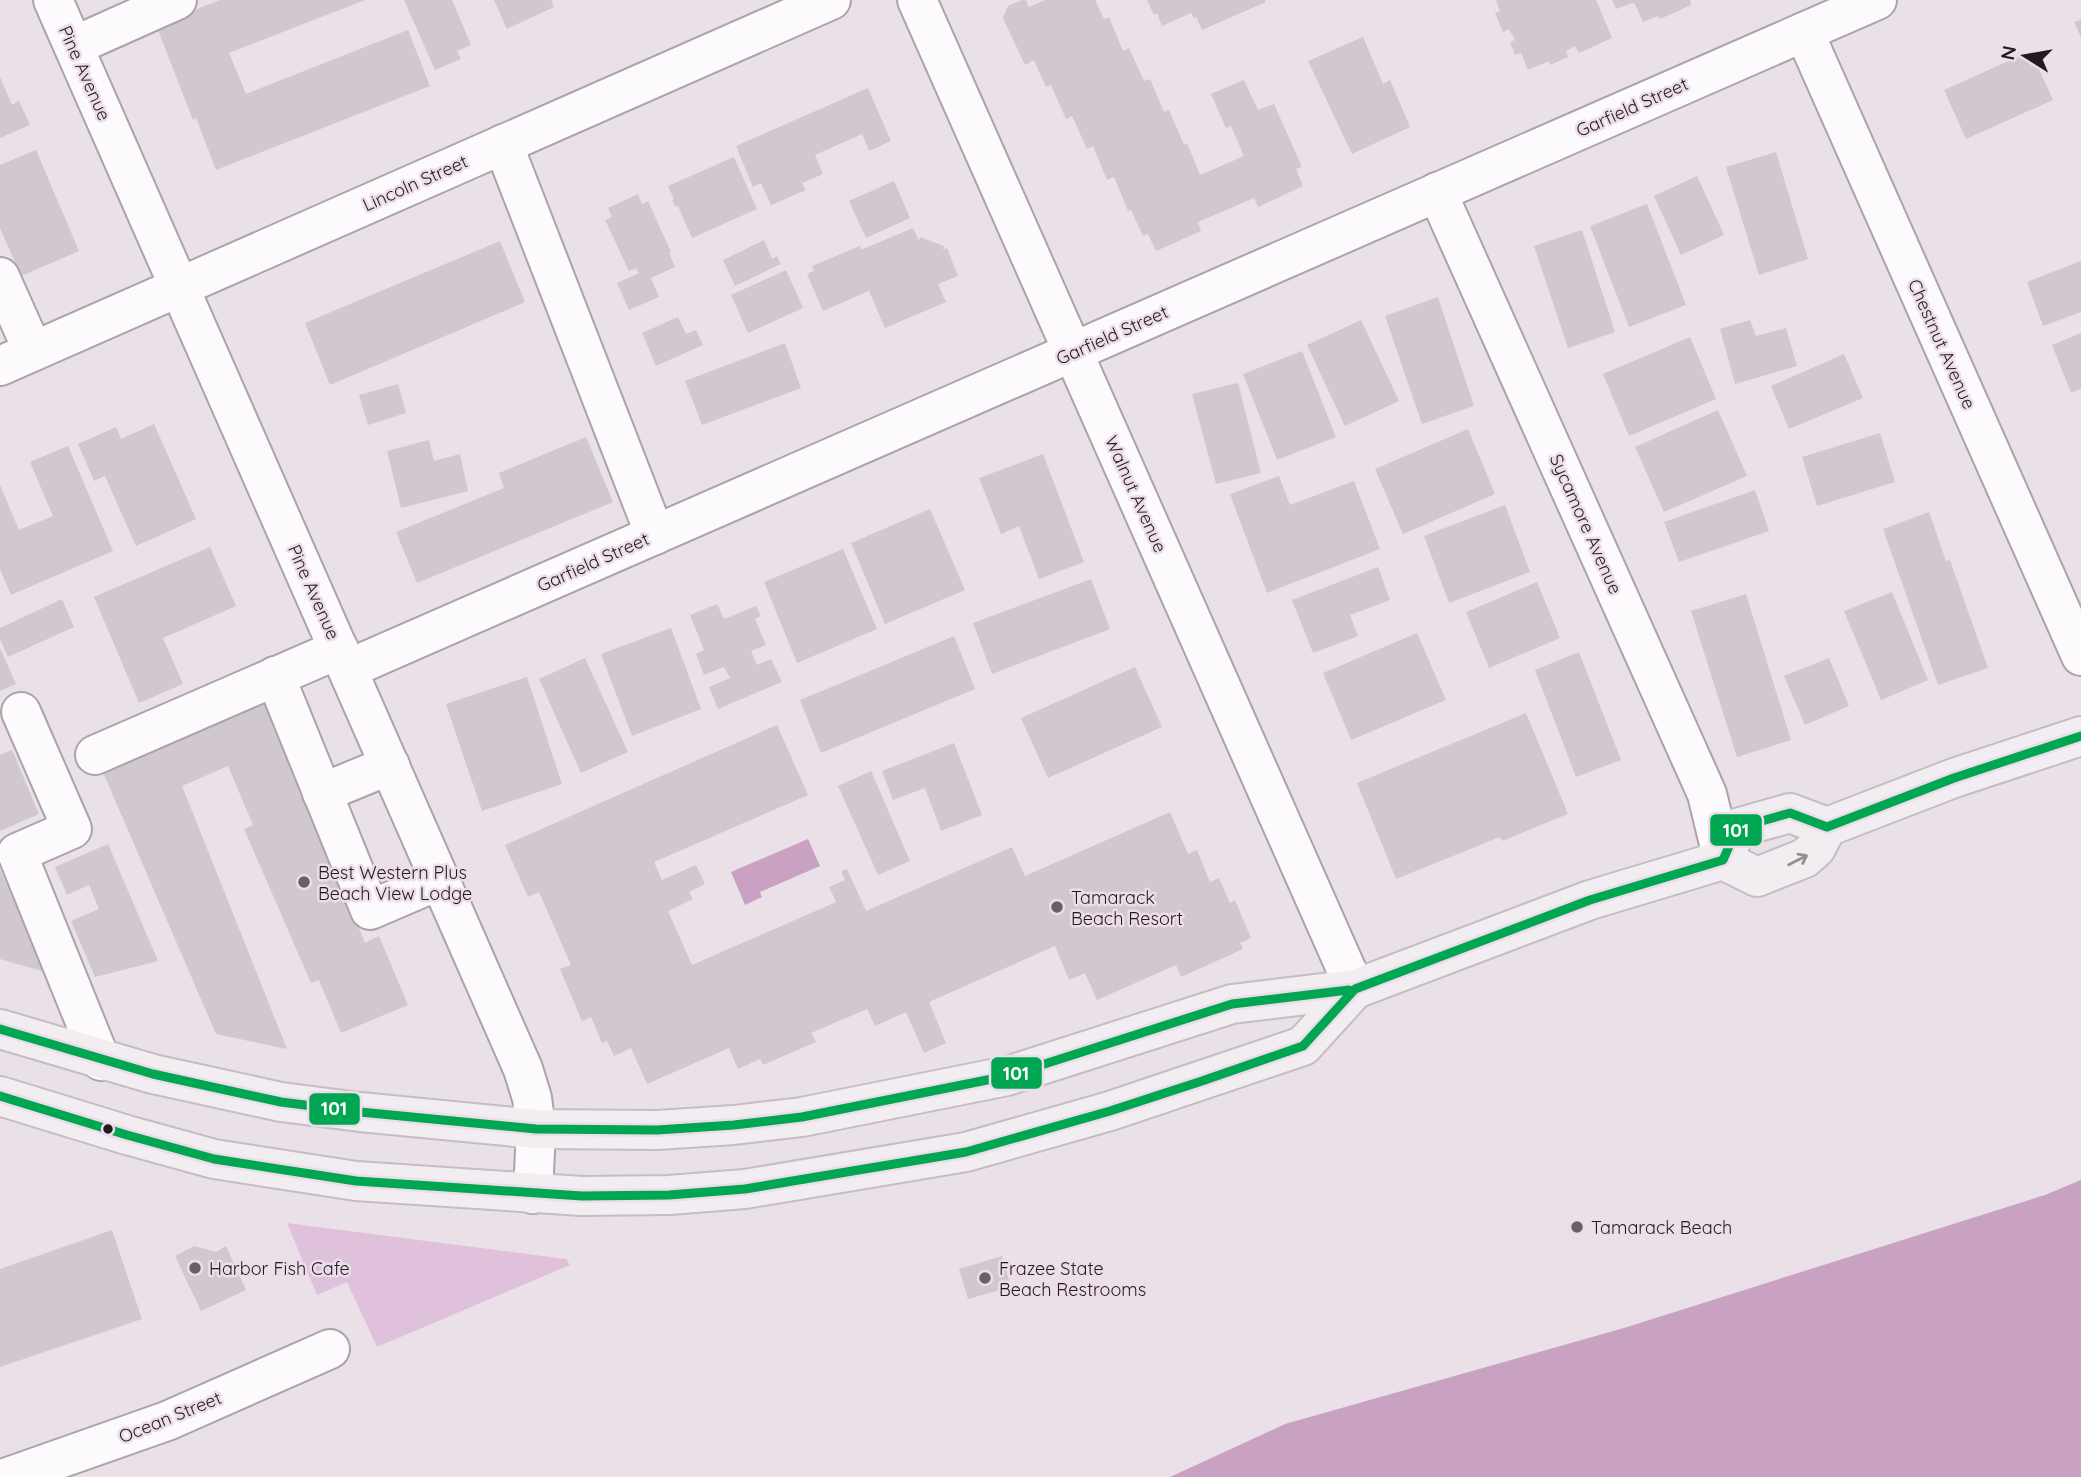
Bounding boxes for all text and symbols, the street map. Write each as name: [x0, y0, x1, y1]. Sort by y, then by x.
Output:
north arrow: [1990, 21, 2060, 91]
street label: Pine Avenue: [54, 22, 116, 124]
text: N: [1995, 44, 2021, 62]
street label: Garfield Street: [1572, 72, 1692, 142]
street label: Lincoln Street: [359, 150, 471, 216]
street label: Chestnut Avenue: [1903, 275, 1981, 413]
street label: Garfield Street: [1052, 300, 1172, 370]
street label: Walnut Avenue: [1100, 432, 1172, 556]
street label: Sycamore Avenue: [1545, 450, 1627, 598]
street label: Garfield Street: [533, 527, 653, 597]
street label: Pine Avenue: [283, 541, 345, 643]
line badge: 101: [1709, 813, 1763, 847]
text: 101: [1723, 818, 1749, 842]
one-way arrow: [1788, 852, 1808, 866]
place label: Best Western Plus Beach View Lodge: [318, 861, 472, 905]
marker: Best Western Plus Beach View Lodge: [296, 874, 312, 890]
place label: Tamarack Beach Resort: [1071, 886, 1183, 930]
marker: Tamarack Beach Resort: [1049, 899, 1065, 915]
line badge: 101: [990, 1056, 1043, 1090]
text: 101: [1003, 1061, 1029, 1085]
line badge: 101: [308, 1092, 361, 1126]
text: 101: [321, 1096, 347, 1120]
unlabelled marker: [101, 1122, 115, 1136]
place label: Tamarack Beach: [1591, 1216, 1732, 1239]
marker: Tamarack Beach: [1569, 1219, 1585, 1235]
place label: Harbor Fish Cafe: [209, 1257, 350, 1280]
place label: Frazee State Beach Restrooms: [999, 1257, 1146, 1301]
marker: Harbor Fish Cafe: [187, 1260, 203, 1276]
marker: Frazee State Beach Restrooms: [977, 1270, 993, 1286]
street label: Ocean Street: [115, 1386, 225, 1448]

